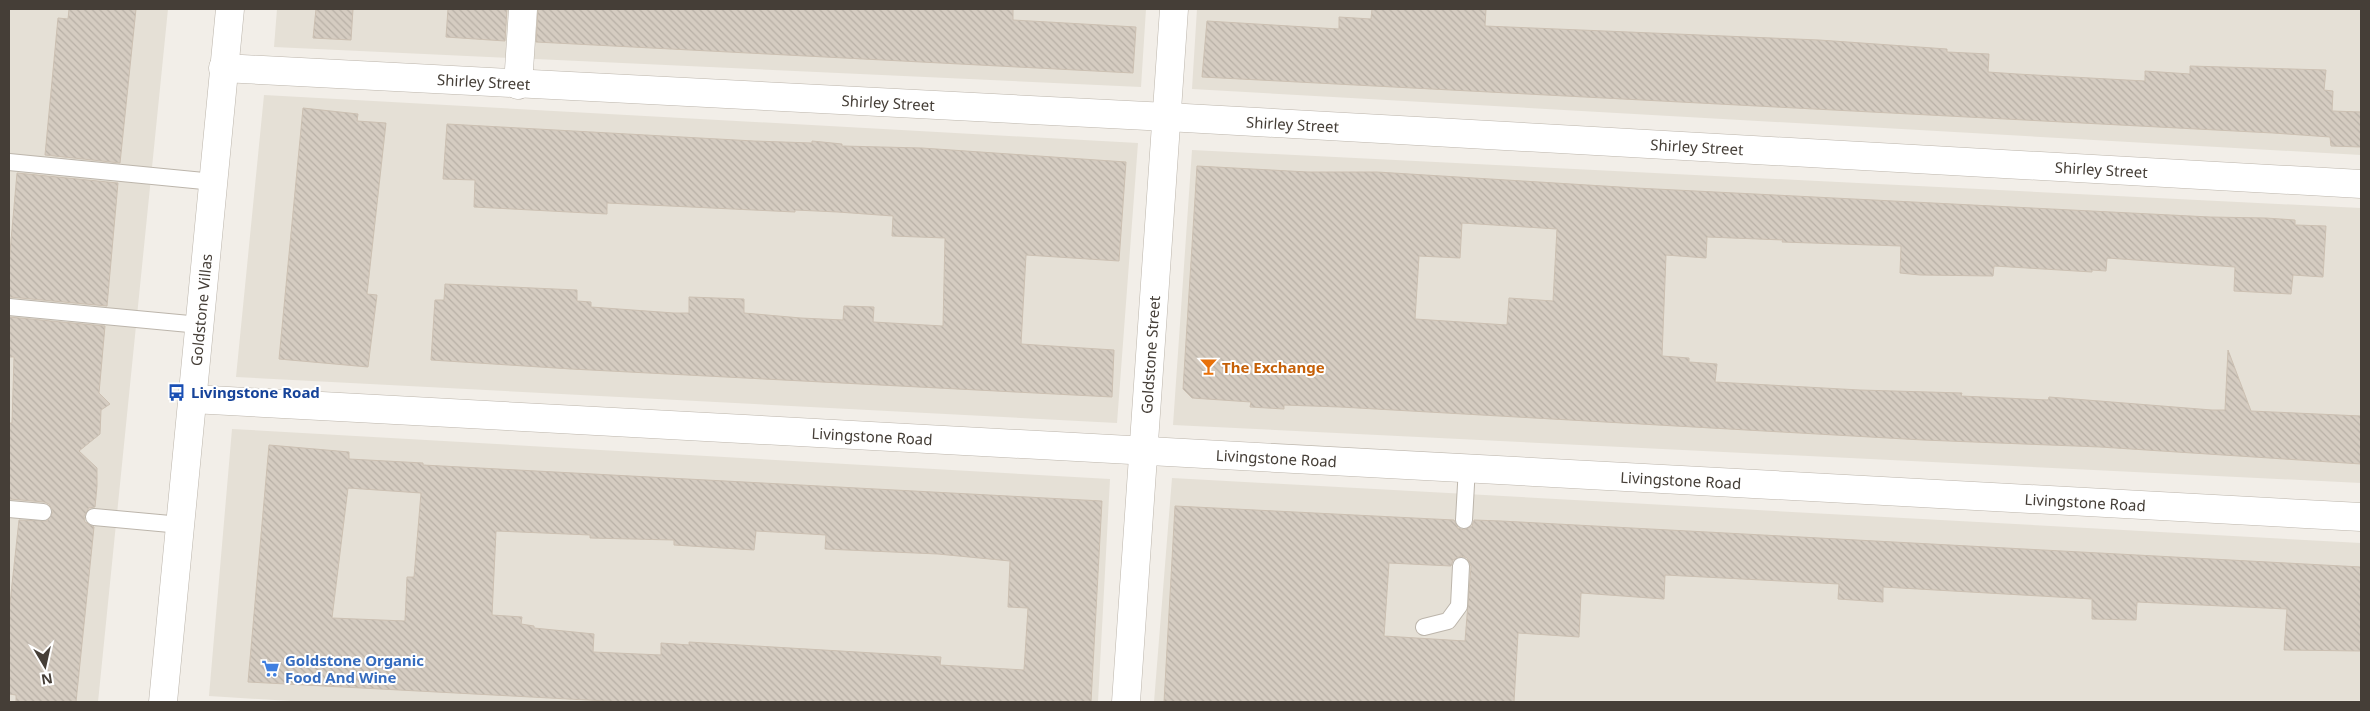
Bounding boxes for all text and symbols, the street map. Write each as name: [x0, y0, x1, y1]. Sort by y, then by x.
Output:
street label: Shirley Street: [437, 69, 531, 94]
street label: Shirley Street: [841, 90, 936, 115]
street label: Shirley Street: [1245, 111, 1340, 137]
street label: Shirley Street: [1650, 134, 1745, 159]
street label: Shirley Street: [2054, 157, 2149, 182]
street label: Goldstone Villas: [186, 253, 216, 367]
street label: Goldstone Street: [1136, 295, 1164, 415]
bar icon: The Exchange: [1198, 357, 1218, 377]
place label: The Exchange: [1222, 357, 1325, 377]
bus stop icon: Livingstone Road: [167, 382, 187, 402]
place label: Livingstone Road: [191, 382, 320, 402]
street label: Livingstone Road: [811, 423, 933, 449]
street label: Livingstone Road: [1215, 445, 1337, 471]
street label: Livingstone Road: [1620, 467, 1742, 493]
street label: Livingstone Road: [2024, 489, 2146, 515]
north arrow: [20, 641, 70, 691]
place label: Goldstone Organic Food And Wine: [285, 650, 424, 687]
supermarket icon: Goldstone Organic Food And Wine: [261, 659, 281, 679]
text: N: [40, 669, 54, 690]

